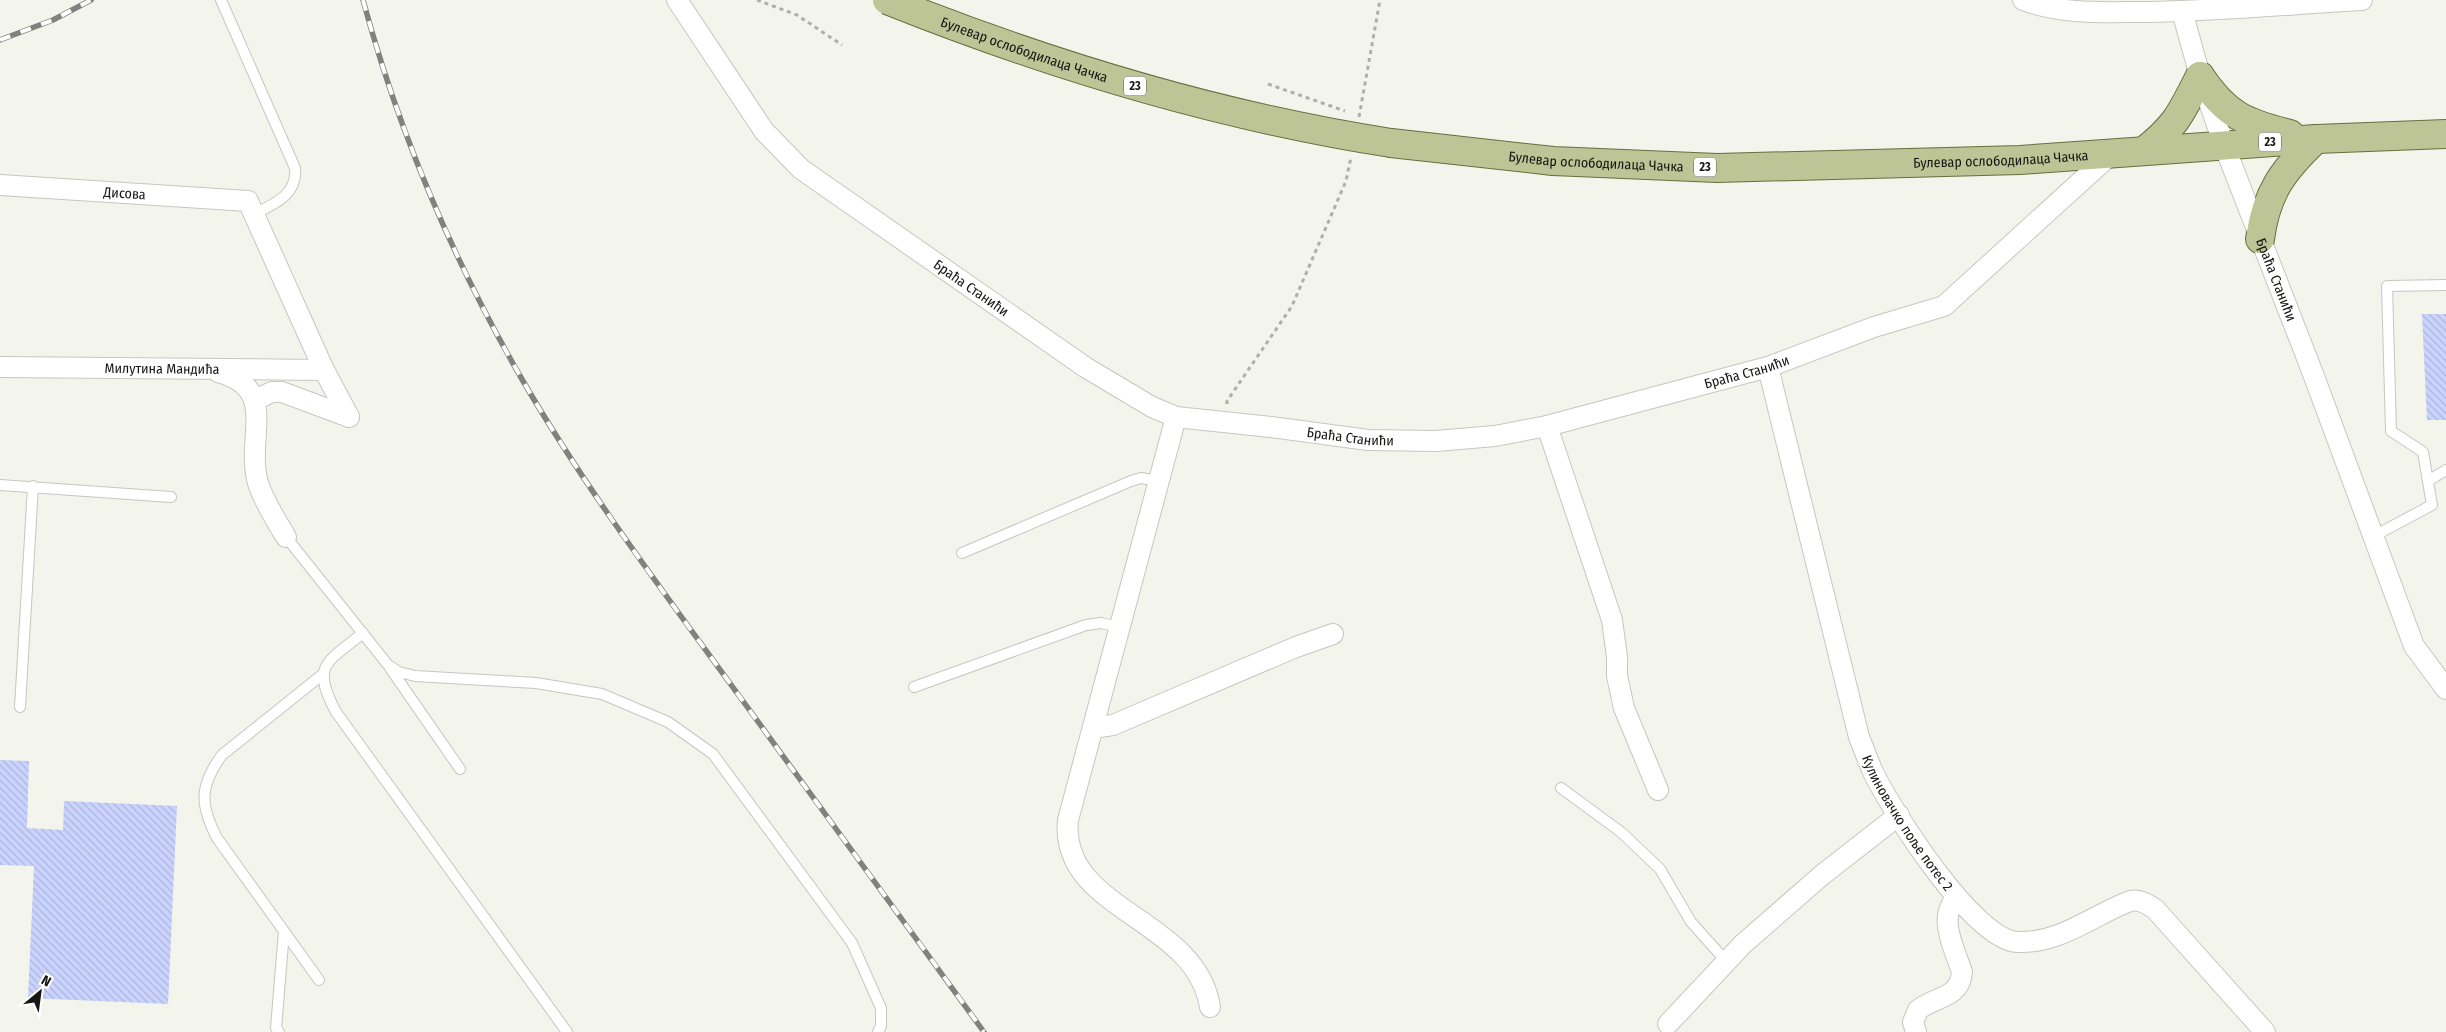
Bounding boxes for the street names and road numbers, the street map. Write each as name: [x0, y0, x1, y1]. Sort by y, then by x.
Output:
street label: Булевар ослободилаца Чачка: [938, 14, 1110, 86]
road number: 23: [1124, 76, 1146, 95]
road number: 23: [2259, 132, 2281, 152]
street label: Булевар ослободилаца Чачка: [1913, 147, 2089, 172]
street label: Булевар ослободилаца Чачка: [1508, 148, 1684, 176]
road number: 23: [1694, 158, 1716, 176]
street label: Дисова: [102, 184, 146, 203]
street label: Браћа Станићи: [2252, 236, 2300, 324]
street label: Браћа Станићи: [930, 256, 1012, 320]
street label: Браћа Станићи: [1702, 352, 1792, 393]
street label: Милутина Мандића: [104, 360, 220, 378]
street label: Браћа Станићи: [1306, 424, 1394, 449]
street label: Кулиновачко поље потес 2: [1858, 753, 1956, 895]

